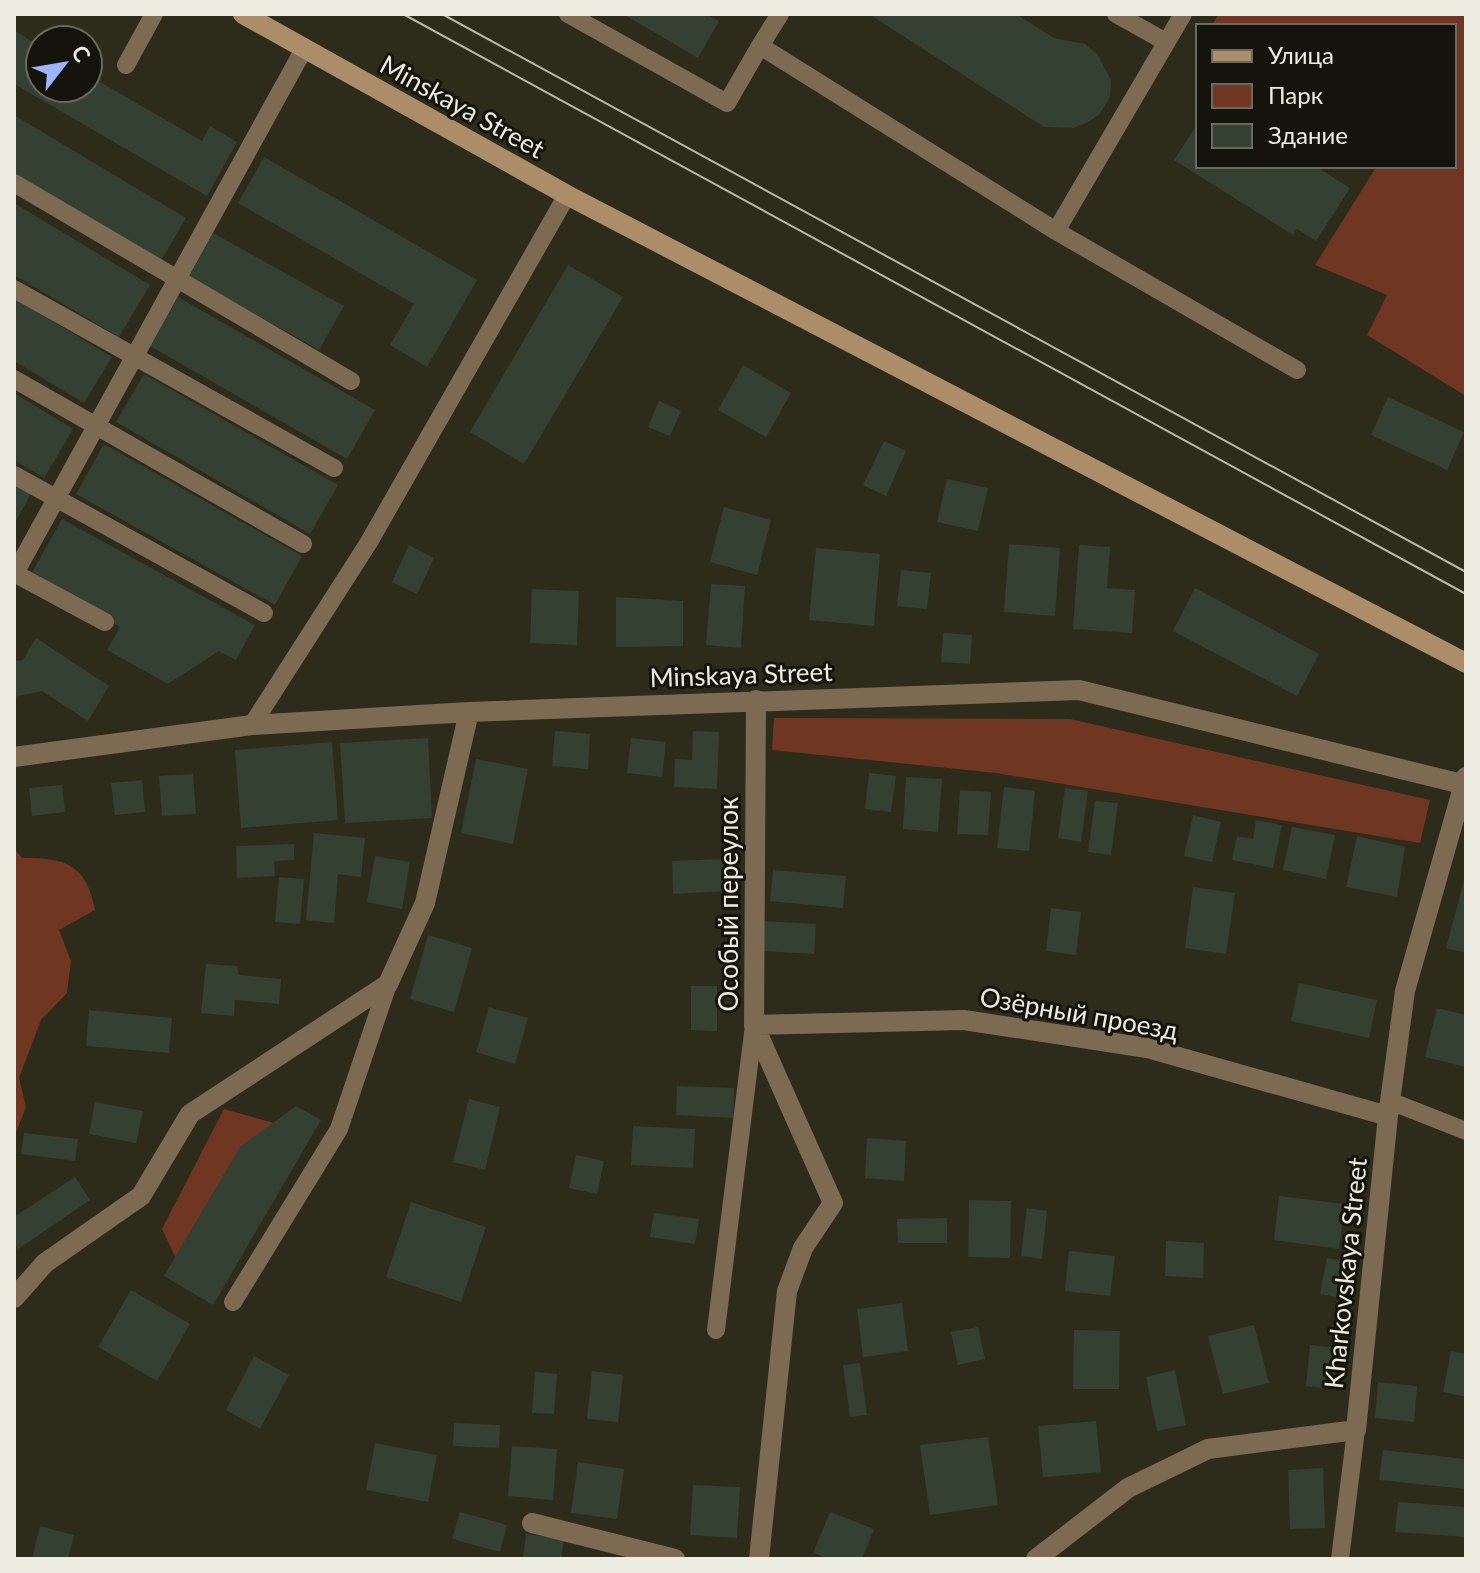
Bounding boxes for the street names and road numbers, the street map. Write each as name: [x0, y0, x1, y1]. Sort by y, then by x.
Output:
street label: Minskaya Street: [375, 48, 551, 165]
street label: Minskaya Street: [649, 655, 834, 693]
street label: Особый переулок: [712, 796, 744, 1012]
street label: Озёрный проезд: [978, 980, 1181, 1046]
street label: Kharkovskaya Street: [1317, 1155, 1373, 1390]

